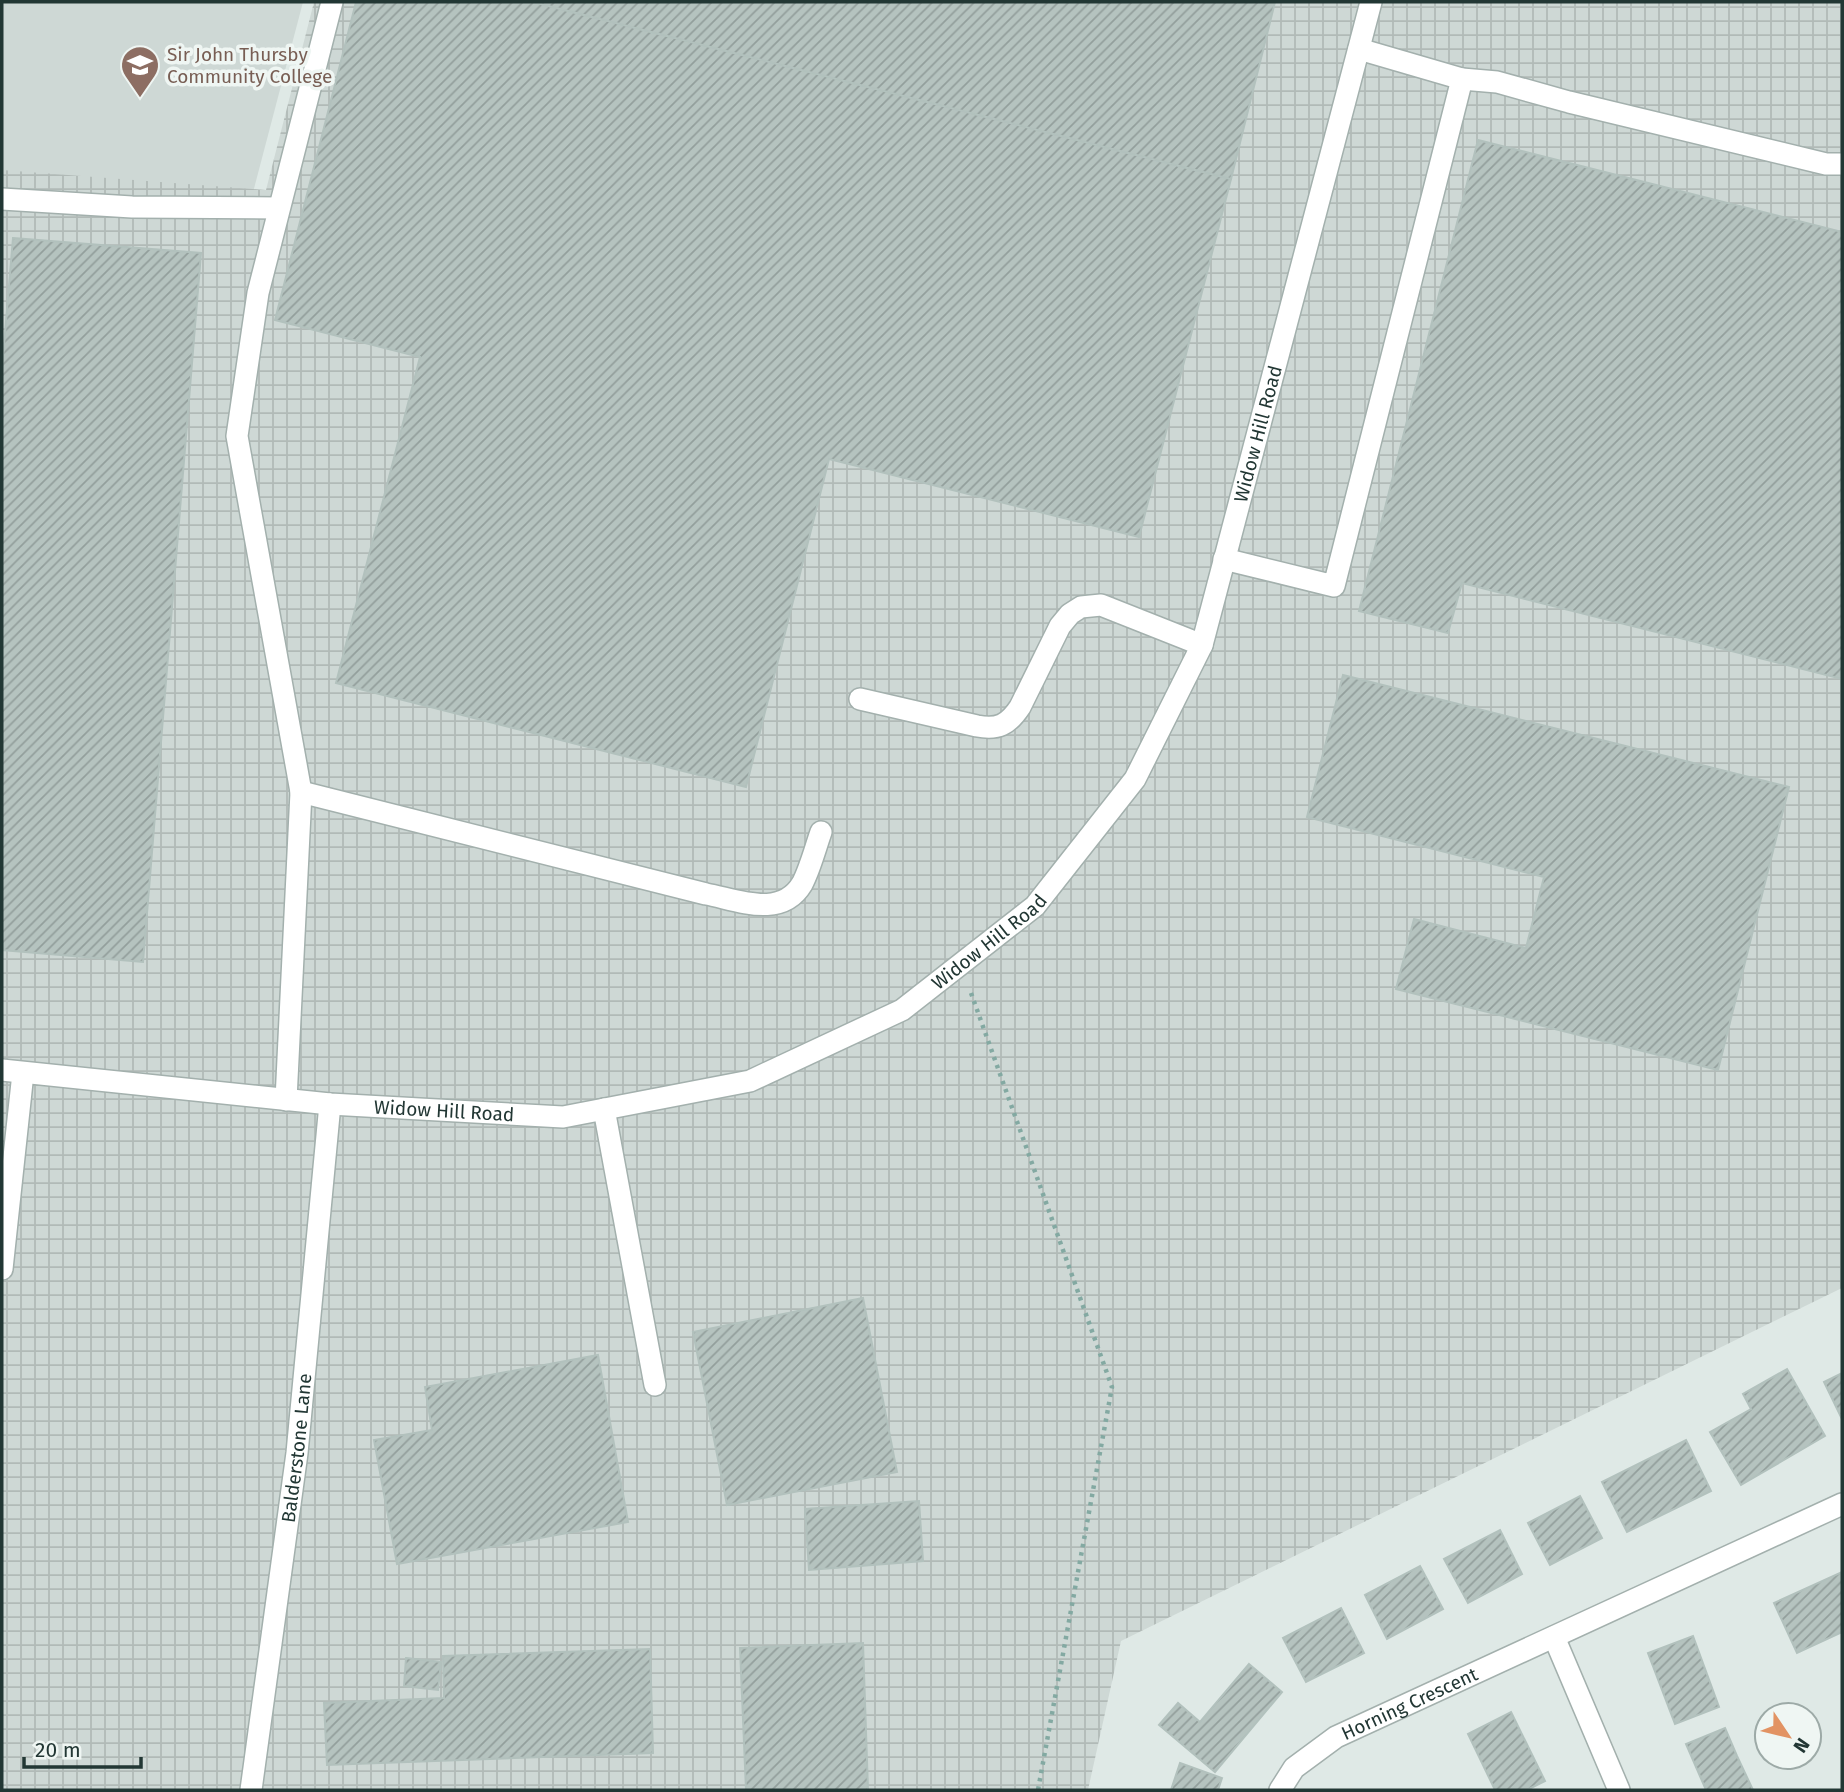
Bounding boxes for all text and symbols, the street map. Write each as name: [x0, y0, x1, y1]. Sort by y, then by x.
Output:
place label: Sir John Thursby Community College: [167, 43, 332, 88]
school or university icon: Sir John Thursby Community College: [119, 44, 161, 99]
street label: Widow Hill Road: [1229, 363, 1286, 505]
street label: Widow Hill Road: [927, 889, 1052, 994]
street label: Widow Hill Road: [373, 1095, 515, 1126]
street label: Balderstone Lane: [276, 1372, 316, 1524]
street label: Horning Crescent: [1338, 1662, 1481, 1745]
north arrow: [1753, 1701, 1823, 1771]
scale bar: [24, 1726, 142, 1770]
text: N: [1788, 1734, 1815, 1757]
text: 20 m: [35, 1737, 81, 1763]

